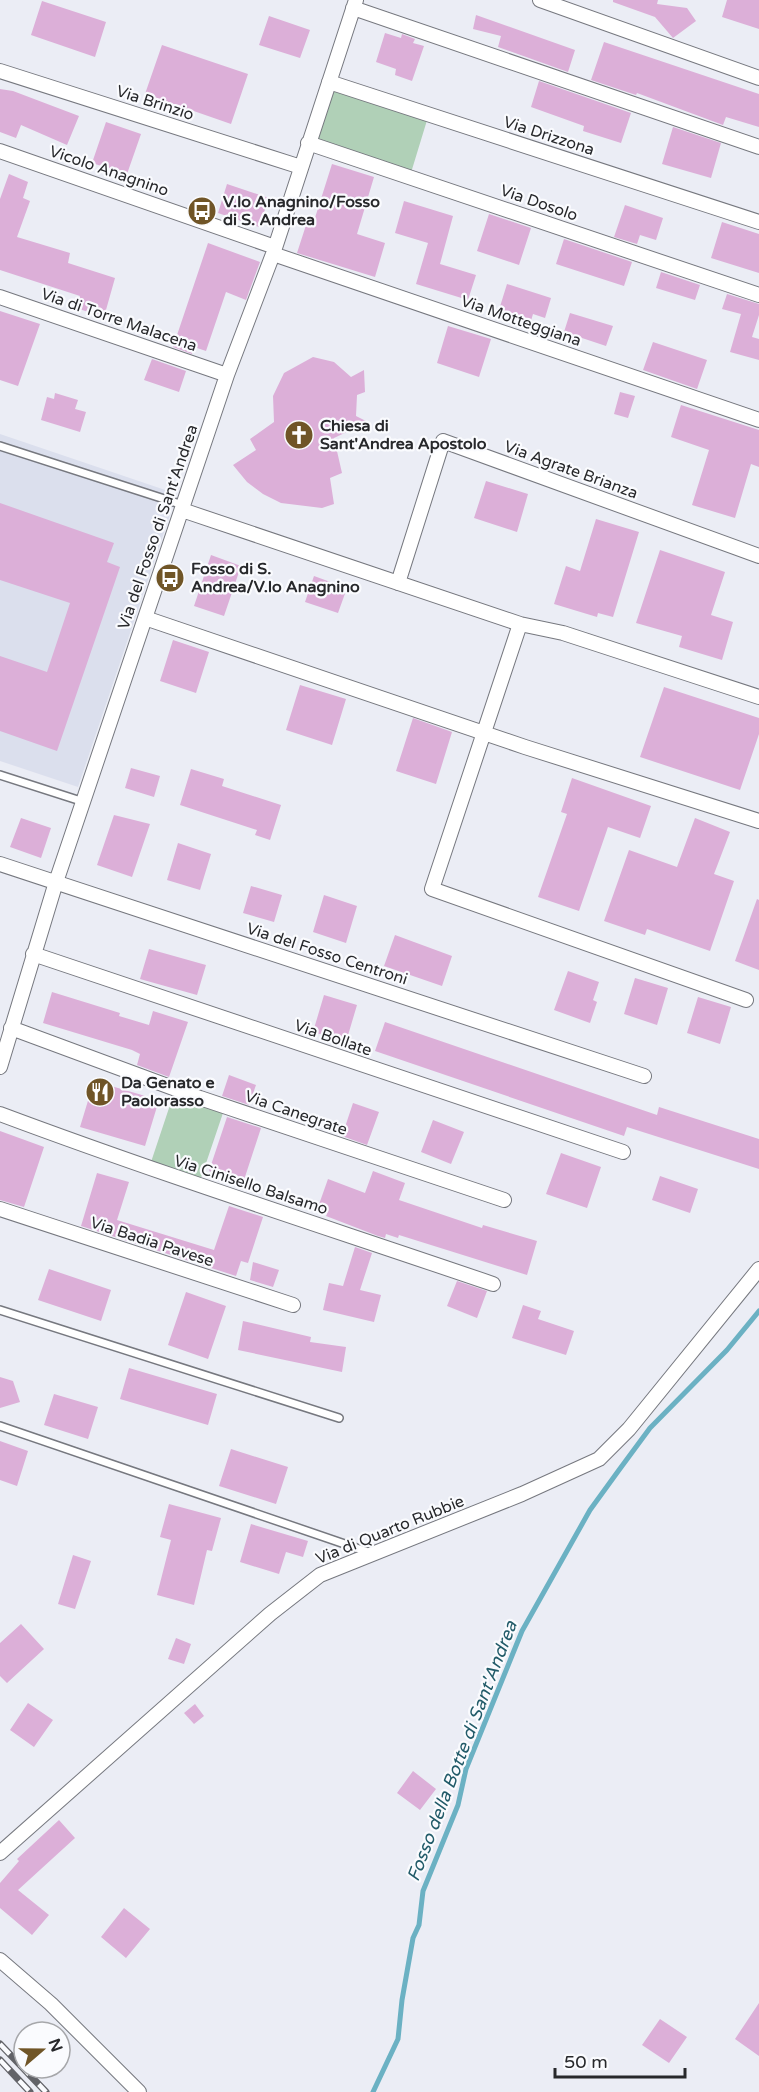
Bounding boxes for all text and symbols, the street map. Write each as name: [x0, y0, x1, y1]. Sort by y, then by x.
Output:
street label: Via Brinzio: [114, 81, 196, 125]
street label: Via Drizzona: [501, 112, 597, 160]
street label: Vicolo Anagnino: [47, 141, 171, 201]
street label: Via Dosolo: [498, 180, 580, 226]
place label: V.lo Anagnino/Fosso di S. Andrea: [223, 192, 380, 230]
bus stop icon: V.lo Anagnino/Fosso di S. Andrea: [186, 195, 218, 227]
street label: Via di Torre Malacena: [38, 284, 200, 356]
street label: Via Motteggiana: [458, 291, 584, 351]
place label: Chiesa di Sant'Andrea Apostolo: [320, 416, 487, 454]
church icon: Chiesa di Sant'Andrea Apostolo: [283, 419, 315, 451]
street label: Via del Fosso di Sant'Andrea: [113, 422, 203, 632]
street label: Via Agrate Brianza: [501, 437, 641, 503]
place label: Fosso di S. Andrea/V.lo Anagnino: [191, 559, 360, 597]
bus stop icon: Fosso di S. Andrea/V.lo Anagnino: [154, 562, 186, 594]
street label: Via del Fosso Centroni: [244, 918, 410, 990]
street label: Via Bollate: [292, 1015, 374, 1061]
place label: Da Genato e Paolorasso: [121, 1073, 215, 1111]
restaurant icon: Da Genato e Paolorasso: [84, 1076, 116, 1108]
street label: Via Canegrate: [242, 1086, 350, 1140]
street label: Via Cinisello Balsamo: [172, 1151, 330, 1219]
street label: Via Badia Pavese: [88, 1213, 216, 1271]
street label: Via di Quarto Rubbie: [313, 1491, 467, 1569]
water label: Fosso della Botte di Sant'Andrea: [402, 1617, 522, 1884]
north arrow: [12, 2020, 72, 2080]
text: N: [44, 2036, 67, 2055]
scale bar: [555, 2041, 686, 2079]
text: 50 m: [564, 2051, 608, 2073]

